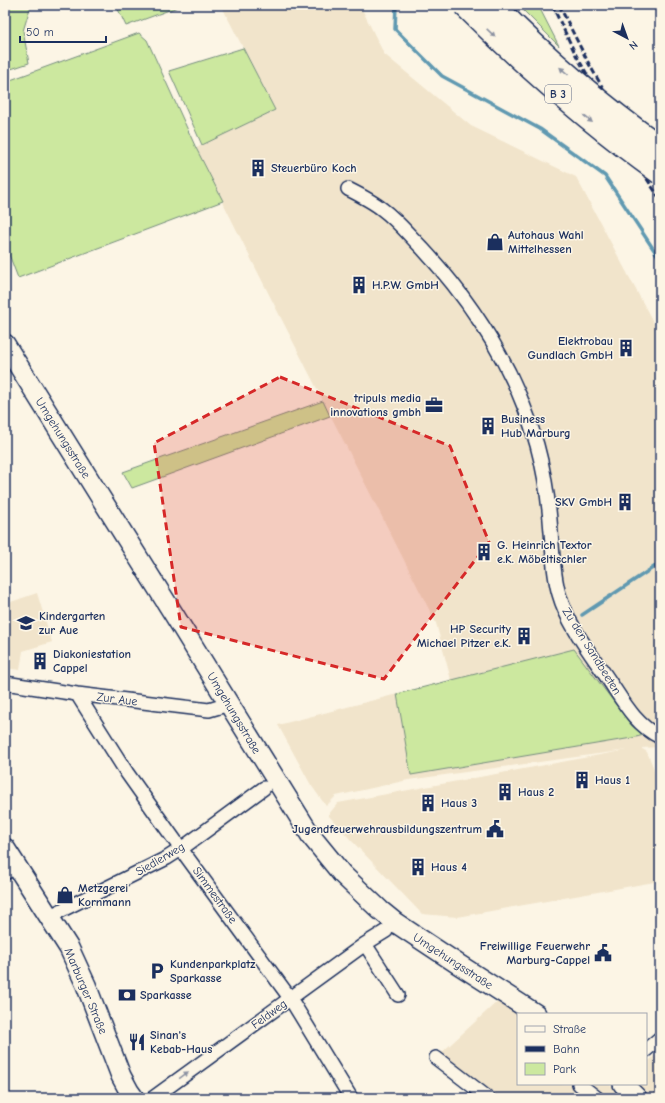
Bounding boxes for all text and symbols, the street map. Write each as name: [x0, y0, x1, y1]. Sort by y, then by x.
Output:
scale bar: [20, 18, 106, 44]
north arrow: [607, 18, 647, 58]
text: 50 m: [26, 25, 54, 39]
one-way arrow: [486, 28, 496, 37]
text: N: [626, 38, 640, 52]
one-way arrow: [559, 66, 569, 75]
road number: B 3: [545, 85, 571, 103]
one-way arrow: [583, 114, 594, 123]
building icon: Steuerbüro Koch: [248, 158, 268, 178]
place label: Steuerbüro Koch: [271, 161, 357, 175]
place label: Autohaus Wahl Mittelhessen: [508, 228, 584, 256]
shop icon: Autohaus Wahl Mittelhessen: [485, 232, 505, 252]
building icon: H.P.W. GmbH: [349, 275, 369, 295]
place label: H.P.W. GmbH: [372, 278, 439, 292]
place label: Elektrobau Gundlach GmbH: [527, 334, 613, 362]
building icon: Elektrobau Gundlach GmbH: [616, 338, 636, 358]
place label: tripuls media innovations gmbh: [330, 391, 421, 419]
street label: Umgehungsstraße: [33, 395, 93, 481]
office icon: tripuls media innovations gmbh: [424, 395, 444, 415]
place label: Business Hub Marburg: [501, 412, 571, 440]
building icon: Business Hub Marburg: [478, 416, 498, 436]
building icon: SKV GmbH: [615, 492, 635, 512]
place label: SKV GmbH: [555, 495, 612, 509]
place label: G. Heinrich Textor e.K. Möbeltischler: [497, 538, 592, 566]
building icon: G. Heinrich Textor e.K. Möbeltischler: [474, 542, 494, 562]
street label: Zu den Sandbeeten: [560, 605, 624, 697]
place label: Kindergarten zur Aue: [39, 609, 105, 637]
school or university icon: Kindergarten zur Aue: [16, 613, 36, 633]
place label: HP Security Michael Pitzer e.K.: [417, 622, 511, 650]
building icon: HP Security Michael Pitzer e.K.: [514, 626, 534, 646]
place label: Diakoniestation Cappel: [53, 647, 131, 675]
building icon: Diakoniestation Cappel: [30, 651, 50, 671]
street label: Umgehungsstraße: [204, 670, 264, 756]
street label: Zur Aue: [96, 690, 138, 708]
building icon: Haus 1: [572, 770, 592, 790]
place label: Haus 1: [595, 773, 630, 787]
building icon: Haus 2: [495, 782, 515, 802]
place label: Haus 2: [518, 785, 554, 799]
building icon: Haus 3: [418, 793, 438, 813]
place label: Haus 3: [441, 796, 477, 810]
public building icon: Jugendfeuerwehrausbildungszentrum: [485, 819, 505, 839]
place label: Jugendfeuerwehrausbildungszentrum: [292, 822, 482, 836]
street label: Siedlerweg: [133, 839, 187, 879]
building icon: Haus 4: [408, 857, 428, 877]
place label: Haus 4: [431, 860, 467, 874]
street label: Simmestraße: [190, 864, 240, 926]
place label: Metzgerei Kornmann: [78, 881, 131, 909]
shop icon: Metzgerei Kornmann: [55, 885, 75, 905]
street label: Umgehungsstraße: [410, 930, 496, 992]
place label: Freiwillige Feuerwehr Marburg-Cappel: [480, 939, 590, 967]
public building icon: Freiwillige Feuerwehr Marburg-Cappel: [593, 943, 613, 963]
street label: Marburger Straße: [62, 946, 110, 1036]
place label: Kundenparkplatz Sparkasse: [170, 957, 256, 985]
parking icon: Kundenparkplatz Sparkasse: [147, 961, 167, 981]
bank icon: Sparkasse: [117, 985, 137, 1005]
place label: Sparkasse: [140, 988, 192, 1002]
street label: Feldweg: [248, 996, 290, 1032]
legend: [517, 1013, 647, 1085]
text: Straße: [553, 1022, 586, 1036]
place label: Sinan's Kebab-Haus: [150, 1028, 212, 1056]
restaurant icon: Sinan's Kebab-Haus: [127, 1032, 147, 1052]
text: Bahn: [553, 1042, 580, 1056]
text: Park: [553, 1062, 576, 1076]
one-way arrow: [179, 1071, 190, 1079]

